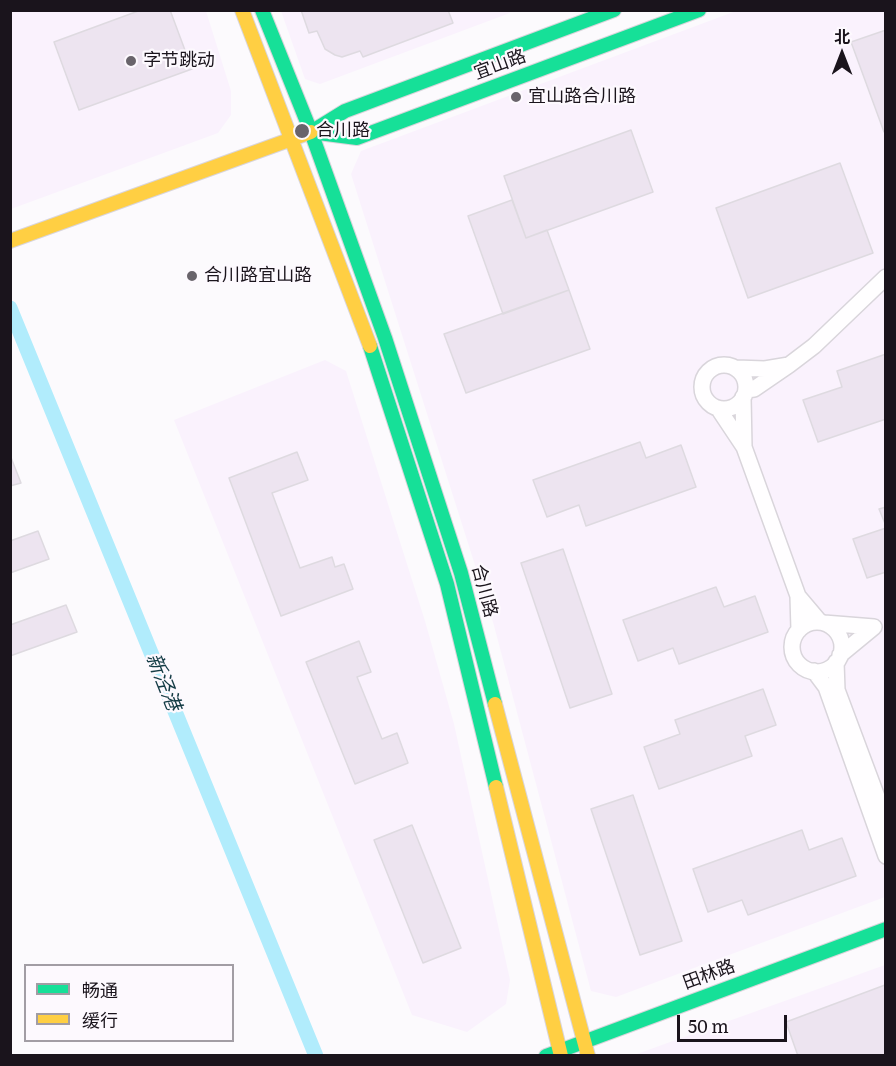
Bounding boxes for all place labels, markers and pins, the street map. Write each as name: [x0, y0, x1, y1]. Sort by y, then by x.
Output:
place label: 字节跳动: [143, 50, 215, 72]
marker: 字节跳动: [124, 54, 138, 68]
place label: 宜山路合川路: [528, 86, 636, 108]
marker: 宜山路合川路: [509, 90, 523, 104]
place label: 合川路: [316, 120, 370, 142]
marker: 合川路: [293, 122, 311, 140]
place label: 合川路宜山路: [204, 265, 312, 287]
marker: 合川路宜山路: [185, 269, 199, 283]

